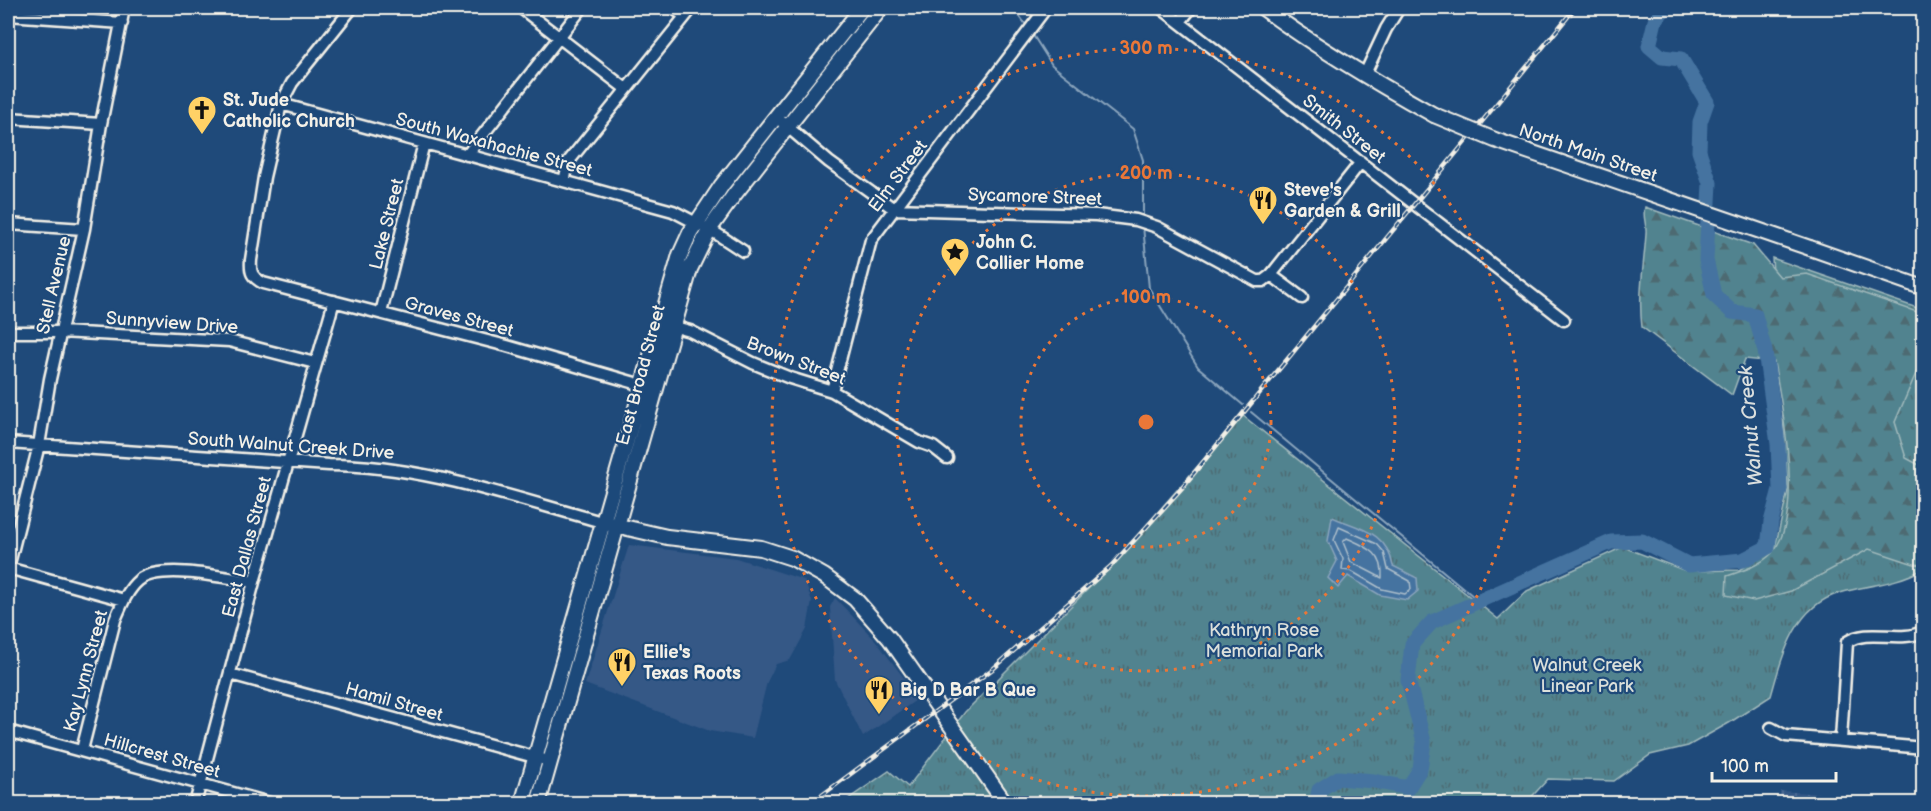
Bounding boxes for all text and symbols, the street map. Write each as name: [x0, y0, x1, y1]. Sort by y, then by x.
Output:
text: 300 m: [1119, 38, 1173, 59]
place label: St. Jude Catholic Church: [223, 90, 355, 132]
street label: Smith Street: [1298, 90, 1390, 168]
church icon: St. Jude Catholic Church: [186, 94, 218, 136]
street label: South Waxahachie Street: [393, 109, 595, 181]
street label: North Main Street: [1516, 119, 1660, 187]
street label: Elm Street: [864, 135, 932, 216]
text: 200 m: [1119, 163, 1173, 184]
street label: Lake Street: [366, 176, 409, 272]
place label: Steve's Garden & Grill: [1284, 180, 1401, 222]
street label: Sycamore Street: [968, 184, 1103, 210]
restaurant icon: Steve's Garden & Grill: [1247, 184, 1279, 226]
place label: John C. Collier Home: [976, 232, 1084, 274]
street label: Stell Avenue: [33, 234, 76, 336]
place icon: John C. Collier Home: [939, 236, 971, 278]
text: 100 m: [1121, 287, 1171, 308]
street label: Graves Street: [402, 292, 516, 342]
street label: East Broad Street: [612, 302, 670, 447]
street label: Sunnyview Drive: [105, 308, 239, 338]
street label: Brown Street: [743, 332, 849, 390]
water label: Walnut Creek: [1734, 363, 1768, 487]
centre of rings: [1136, 412, 1156, 432]
street label: South Walnut Creek Drive: [187, 428, 395, 464]
street label: East Dallas Street: [218, 474, 276, 620]
street label: Kay Lynn Street: [60, 607, 112, 734]
park label: Kathryn Rose Memorial Park: [1205, 620, 1323, 662]
place label: Ellie's Texas Roots: [643, 642, 741, 684]
restaurant icon: Ellie's Texas Roots: [606, 646, 638, 688]
park label: Walnut Creek Linear Park: [1532, 655, 1642, 697]
restaurant icon: Big D Bar B Que: [863, 674, 895, 716]
street label: Hamil Street: [343, 678, 446, 726]
place label: Big D Bar B Que: [900, 680, 1036, 701]
street label: Hillcrest Street: [101, 729, 223, 783]
scale bar: [1712, 745, 1836, 783]
text: 100 m: [1721, 756, 1769, 777]

